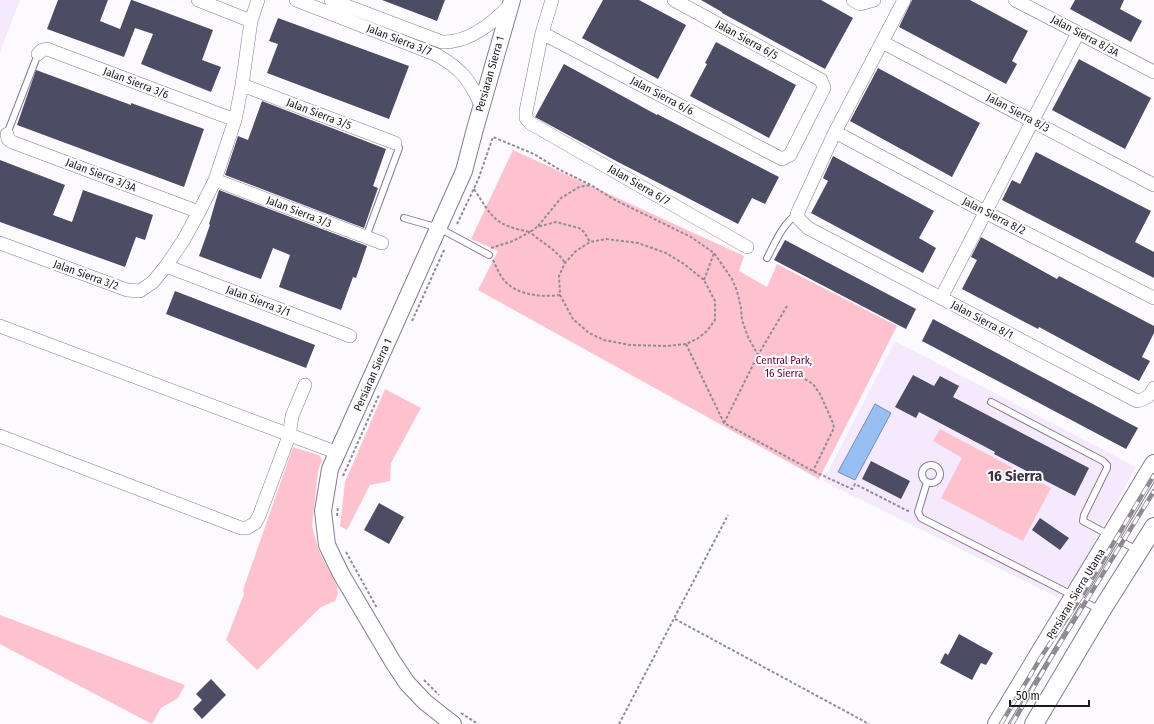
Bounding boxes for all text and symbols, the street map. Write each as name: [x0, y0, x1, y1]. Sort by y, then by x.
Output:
street label: Jalan Sierra 8/3A: [1049, 13, 1121, 59]
street label: Jalan Sierra 6/5: [714, 18, 780, 62]
street label: Jalan Sierra 3/7: [365, 22, 434, 58]
street label: Persiaran Sierra 1: [473, 35, 507, 113]
street label: Jalan Sierra 3/6: [102, 65, 171, 102]
street label: Jalan Sierra 6/6: [628, 74, 696, 118]
street label: Jalan Sierra 8/3: [984, 91, 1052, 135]
street label: Jalan Sierra 3/5: [285, 96, 353, 132]
street label: Jalan Sierra 3/3A: [64, 156, 138, 194]
street label: Jalan Sierra 6/7: [606, 162, 672, 208]
street label: Jalan Sierra 3/3: [265, 194, 333, 230]
street label: Jalan Sierra 8/2: [960, 195, 1028, 238]
street label: Jalan Sierra 3/2: [52, 257, 120, 293]
street label: Jalan Sierra 3/1: [224, 283, 292, 319]
street label: Jalan Sierra 8/1: [949, 298, 1015, 342]
street label: Persiaran Sierra 1: [351, 337, 395, 413]
park label: Central Park, 16 Sierra: [756, 354, 812, 380]
district label: 16 Sierra: [988, 467, 1043, 485]
street label: Persiaran Sierra Utama: [1044, 547, 1108, 641]
scale bar: [1010, 682, 1089, 708]
text: 50 m: [1016, 689, 1040, 703]

